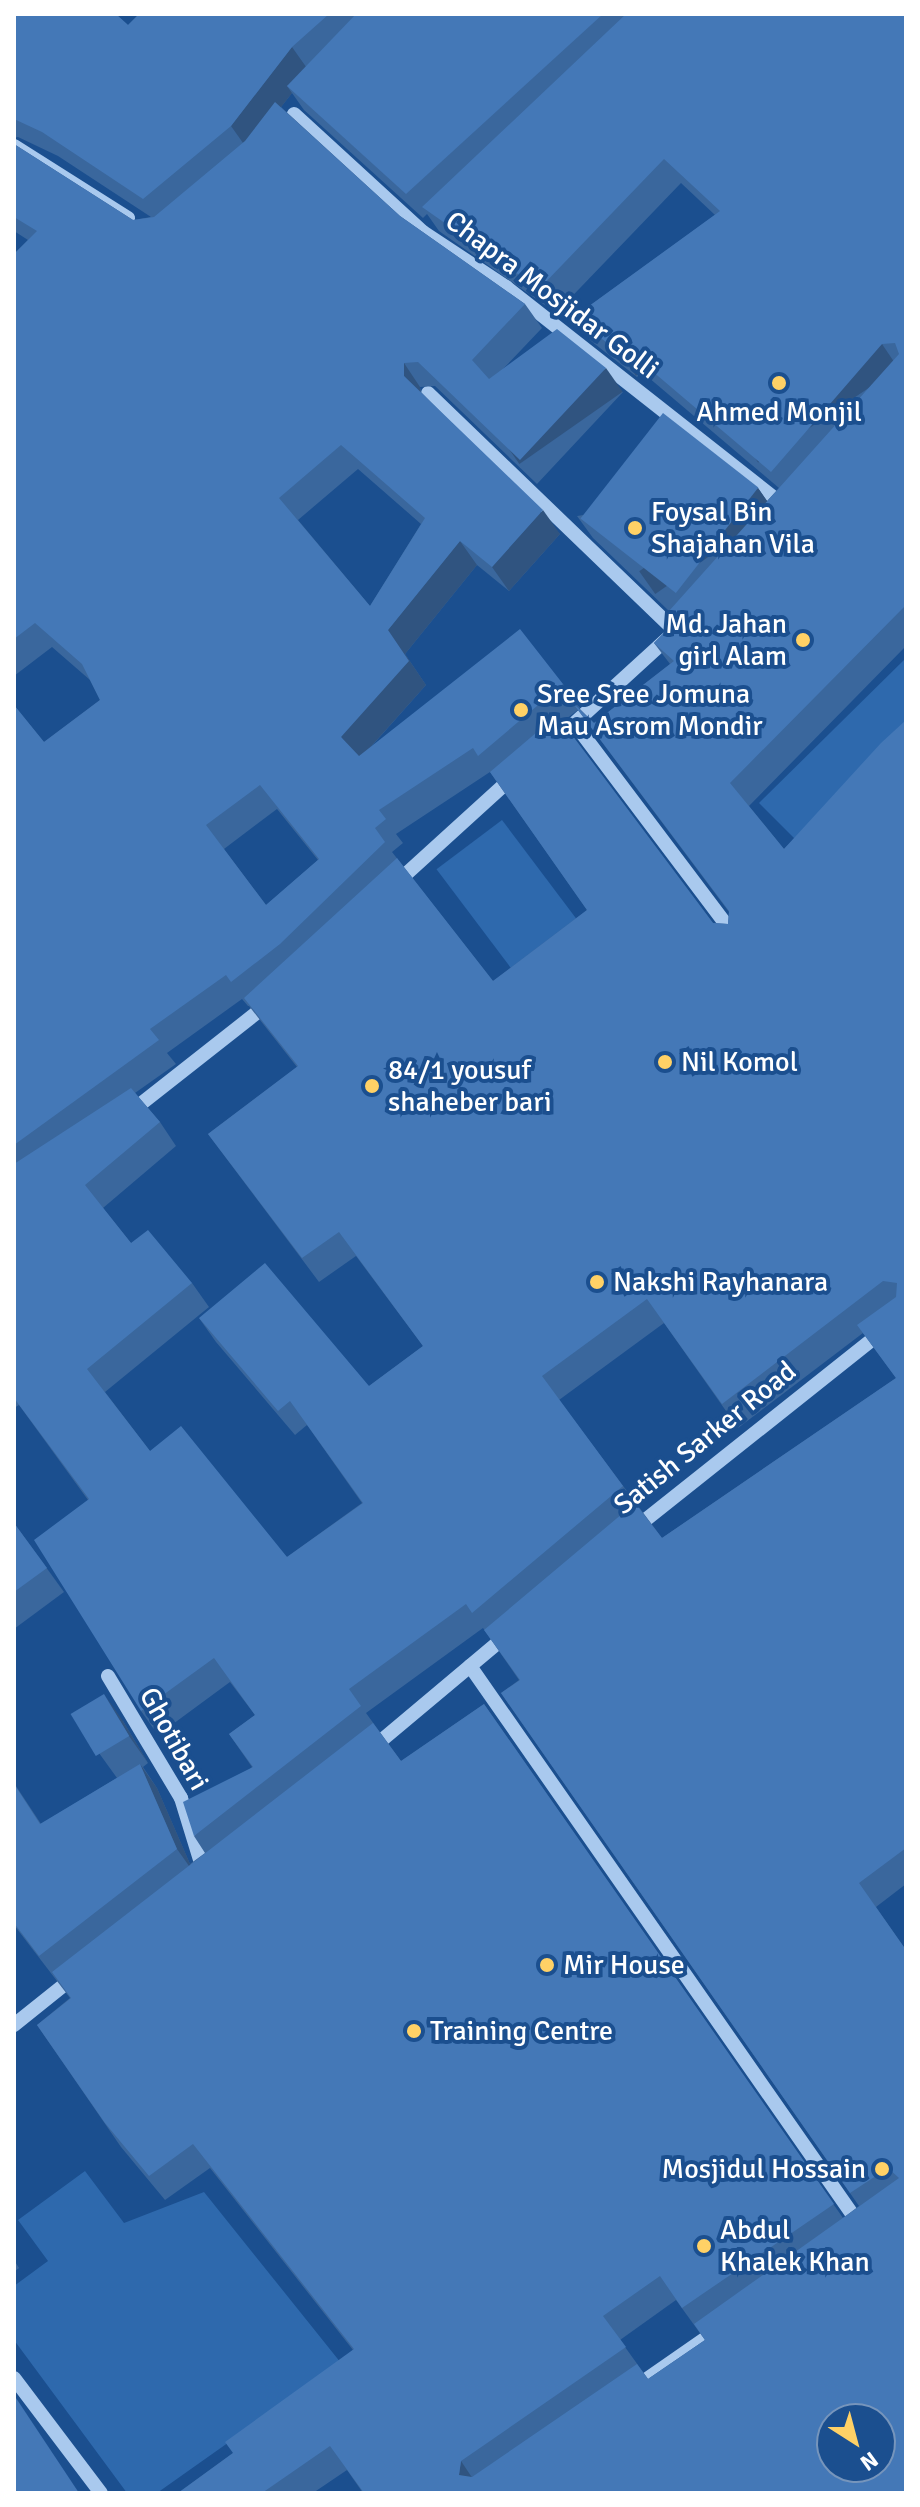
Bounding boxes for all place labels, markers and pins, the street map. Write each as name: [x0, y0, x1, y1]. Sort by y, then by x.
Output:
marker: Ahmed Monjil: [770, 374, 788, 392]
place label: Ahmed Monjil: [696, 395, 862, 429]
place label: Foysal Bin Shajahan Vila: [651, 495, 815, 561]
marker: Foysal Bin Shajahan Vila: [626, 519, 644, 537]
place label: Md. Jahan girl Alam: [665, 607, 787, 673]
marker: Md. Jahan girl Alam: [794, 631, 812, 649]
place label: Sree Sree Jomuna Mau Asrom Mondir: [537, 677, 763, 743]
marker: Sree Sree Jomuna Mau Asrom Mondir: [512, 701, 530, 719]
place label: Nil Komol: [681, 1045, 798, 1079]
place label: 84/1 yousuf shaheber bari: [388, 1053, 552, 1119]
marker: Nil Komol: [656, 1053, 674, 1071]
marker: 84/1 yousuf shaheber bari: [363, 1077, 381, 1095]
place label: Nakshi Rayhanara: [613, 1265, 828, 1299]
marker: Nakshi Rayhanara: [588, 1273, 606, 1291]
place label: Mir House: [563, 1948, 685, 1982]
marker: Mir House: [538, 1956, 556, 1974]
place label: Training Centre: [430, 2014, 613, 2048]
marker: Training Centre: [405, 2022, 423, 2040]
place label: Mosjidul Hossain: [662, 2152, 866, 2186]
marker: Mosjidul Hossain: [873, 2160, 891, 2178]
place label: Abdul Khalek Khan: [720, 2213, 870, 2279]
marker: Abdul Khalek Khan: [695, 2237, 713, 2255]

